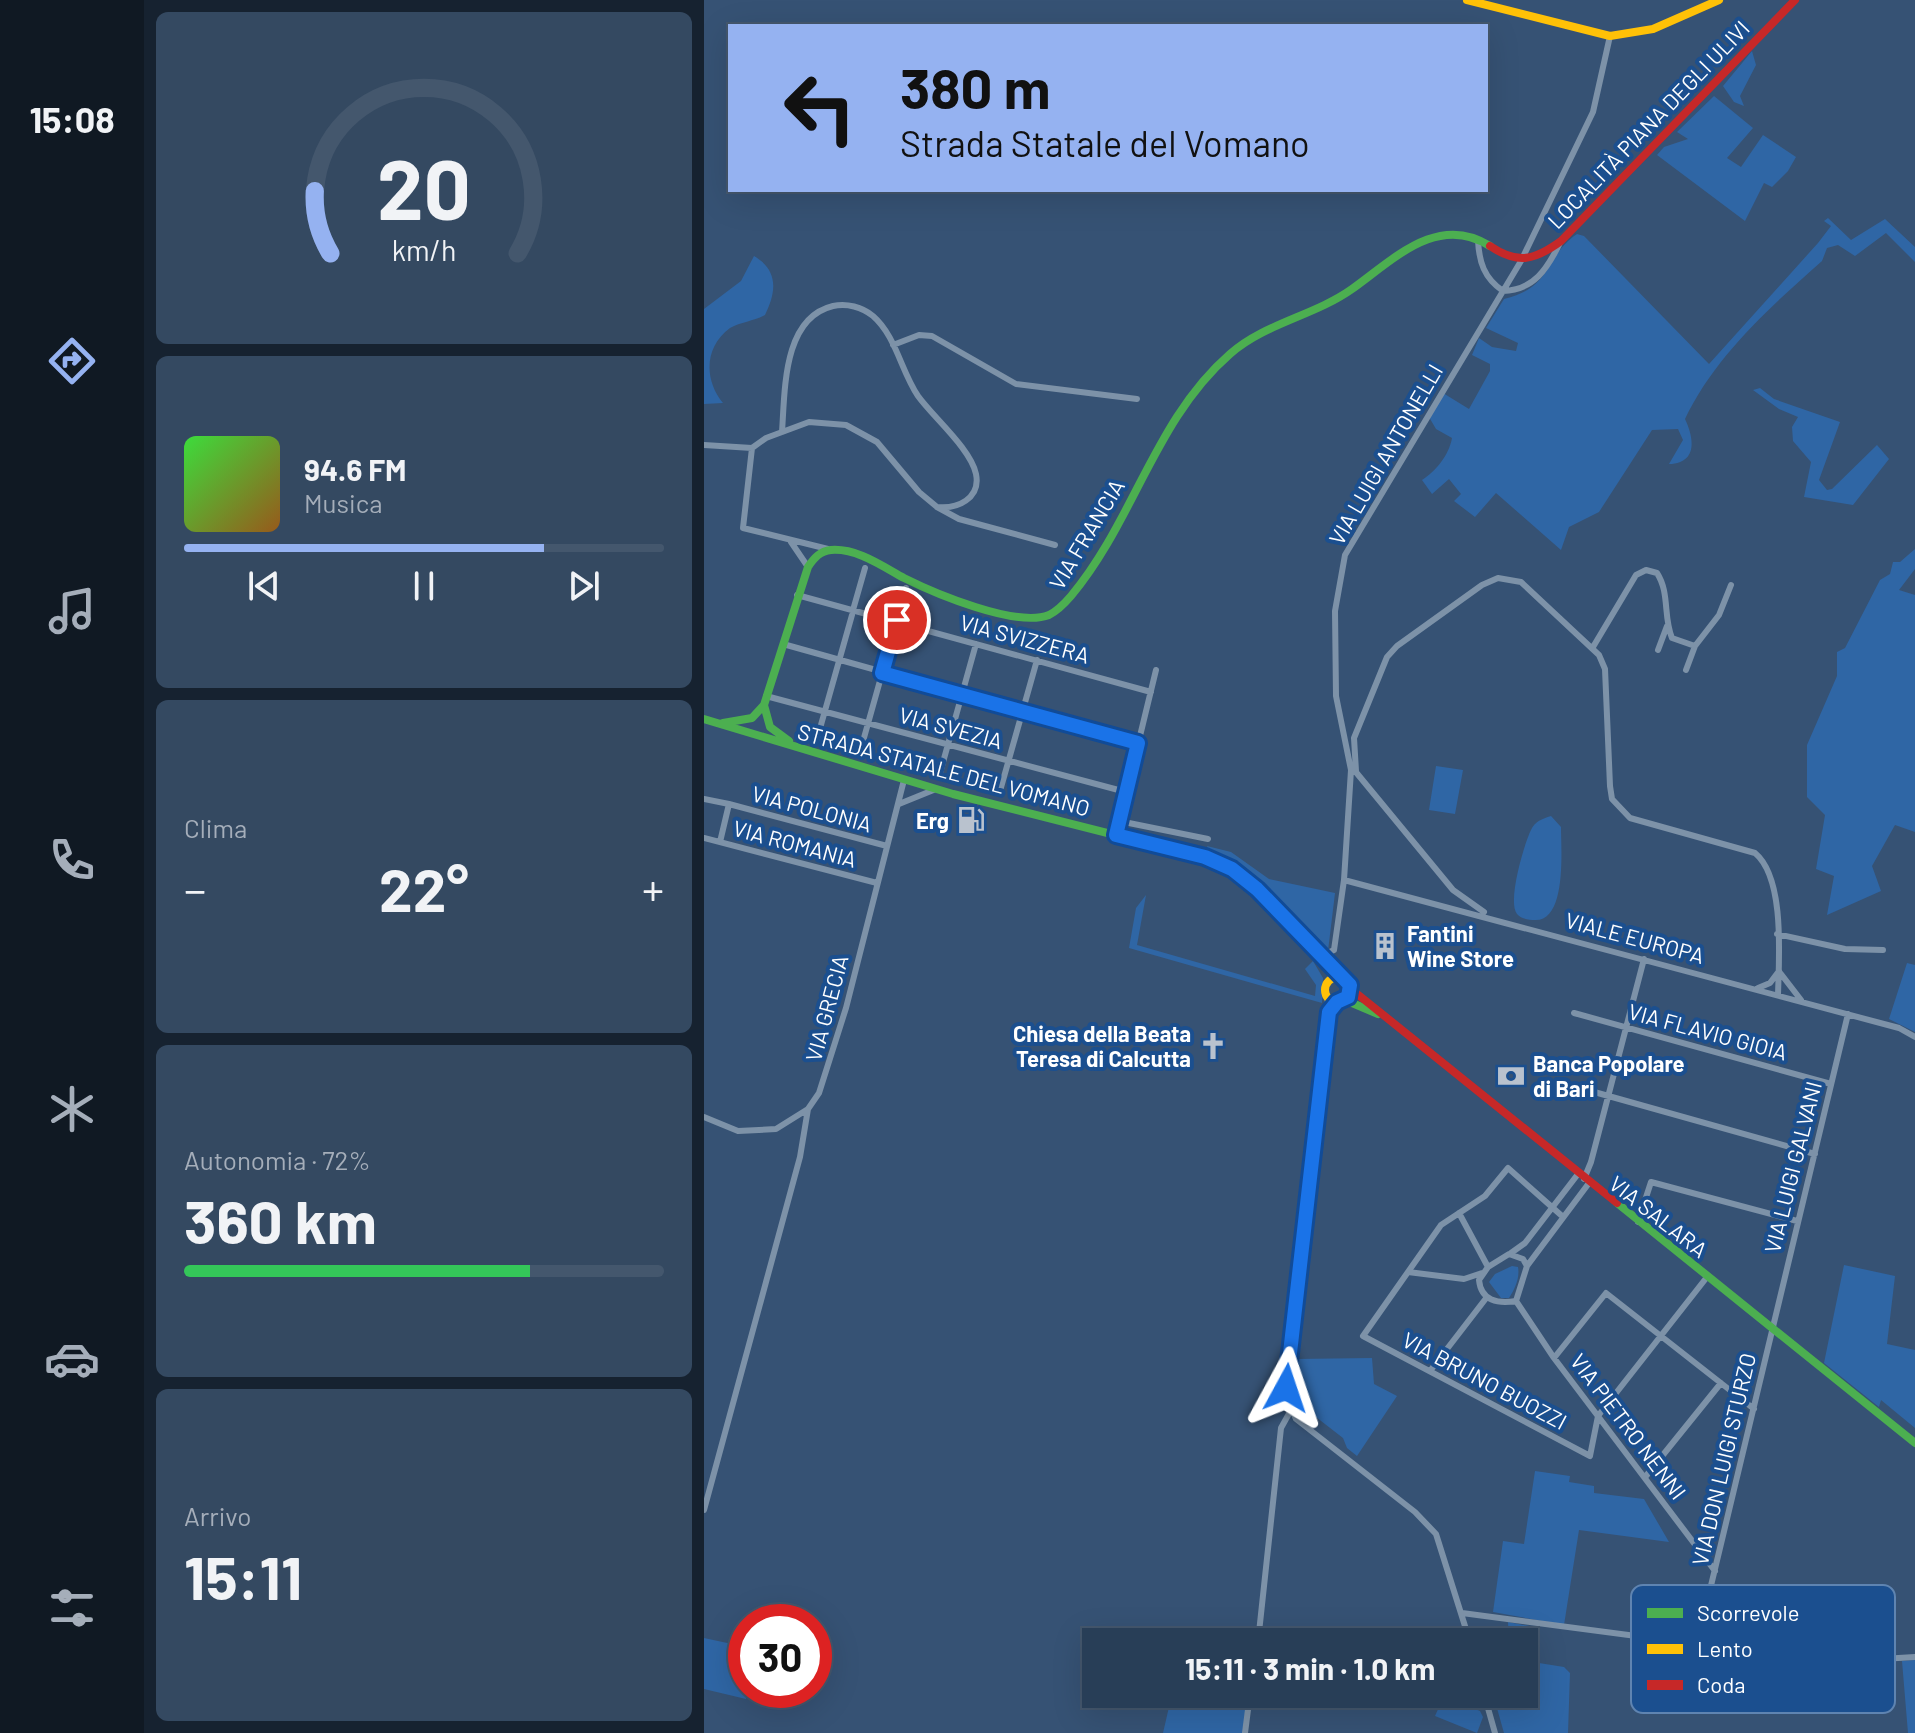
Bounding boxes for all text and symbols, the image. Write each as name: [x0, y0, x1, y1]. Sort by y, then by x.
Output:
street label: LOCALITÀ PIANA DEGLI ULIVI: [1542, 15, 1754, 233]
text: 380 m: [900, 53, 1050, 120]
icon: left: [768, 56, 872, 160]
text: 15:08: [29, 97, 115, 140]
text: Strada Statale del Vomano: [900, 121, 1310, 164]
text: 20: [377, 137, 471, 237]
text: km/h: [392, 232, 456, 267]
icon: directions: [44, 333, 100, 389]
street label: VIA LUIGI ANTONELLI: [1323, 359, 1447, 549]
text: 94.6 FM: [304, 451, 407, 487]
street label: VIA FRANCIA: [1043, 474, 1129, 594]
text: Musica: [304, 487, 382, 518]
icon: previous: [242, 564, 286, 608]
icon: pause: [402, 564, 446, 608]
icon: next: [562, 564, 606, 608]
icon: music: [44, 583, 100, 639]
pin: [863, 586, 931, 654]
icon: arrive: [875, 598, 919, 642]
street label: VIA SVIZZERA: [957, 608, 1093, 668]
street label: VIA SVEZIA: [896, 701, 1006, 753]
street label: STRADA STATALE DEL VOMANO: [795, 717, 1093, 821]
street label: VIA POLONIA: [749, 780, 875, 836]
fuel station icon: Erg: [956, 805, 986, 835]
place label: Erg: [916, 807, 949, 833]
text: Clima: [184, 812, 247, 843]
street label: VIA ROMANIA: [731, 814, 859, 872]
icon: phone: [44, 832, 100, 888]
text: 22°: [379, 852, 469, 924]
text: −: [184, 862, 206, 915]
text: +: [642, 862, 664, 915]
street label: VIALE EUROPA: [1563, 906, 1707, 968]
place label: Fantini Wine Store: [1407, 920, 1514, 971]
building icon: Fantini Wine Store: [1370, 931, 1400, 961]
street label: VIA GRECIA: [799, 952, 853, 1064]
street label: VIA FLAVIO GIOIA: [1626, 997, 1790, 1065]
place label: Chiesa della Beata Teresa di Calcutta: [1013, 1020, 1191, 1071]
church icon: Chiesa della Beata Teresa di Calcutta: [1198, 1031, 1228, 1061]
place label: Banca Popolare di Bari: [1533, 1050, 1685, 1101]
bank icon: Banca Popolare di Bari: [1496, 1061, 1526, 1091]
street label: VIA LUIGI GALVANI: [1758, 1078, 1826, 1256]
icon: climate: [44, 1081, 100, 1137]
text: Autonomia · 72%: [184, 1144, 371, 1175]
street label: VIA SALARA: [1605, 1170, 1713, 1262]
text: 360 km: [184, 1184, 377, 1256]
street label: VIA BRUNO BUOZZI: [1398, 1326, 1572, 1434]
icon: car: [44, 1331, 100, 1387]
position arrow: [1244, 1346, 1328, 1430]
street label: VIA PIETRO NENNI: [1566, 1348, 1692, 1504]
street label: VIA DON LUIGI STURZO: [1686, 1350, 1760, 1568]
text: Arrivo: [184, 1500, 251, 1531]
text: 15:11: [184, 1540, 302, 1612]
icon: filters: [44, 1580, 100, 1636]
legend: [1631, 1585, 1895, 1713]
text: Scorrevole: [1697, 1599, 1799, 1625]
speed limit sign: 30: [728, 1604, 832, 1708]
text: Lento: [1697, 1635, 1753, 1661]
text: 15:11 · 3 min · 1.0 km: [1185, 1650, 1435, 1686]
text: Coda: [1697, 1671, 1746, 1697]

